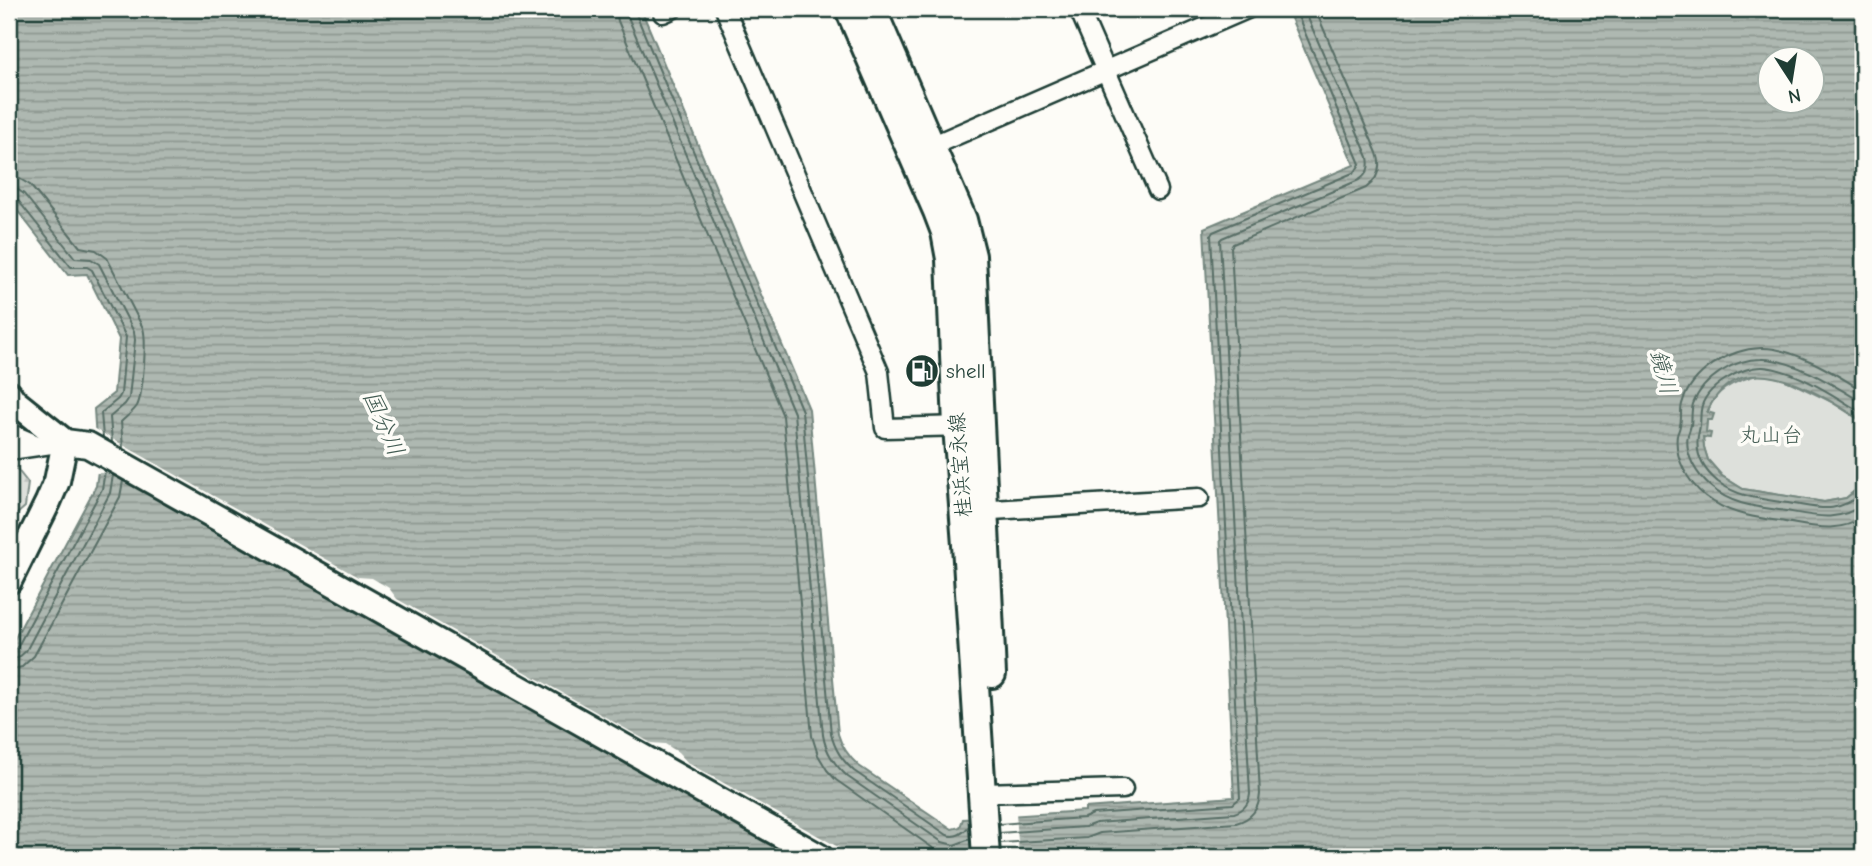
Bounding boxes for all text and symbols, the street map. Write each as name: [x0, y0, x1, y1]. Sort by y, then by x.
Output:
north arrow: [1756, 46, 1826, 116]
text: N: [1786, 84, 1803, 108]
water label: 鏡川: [1645, 346, 1683, 398]
fuel station icon: shell: [903, 352, 941, 390]
place label: shell: [946, 359, 986, 383]
water label: 国分川: [357, 386, 410, 460]
street label: 桂浜宝永線: [944, 412, 976, 518]
park label: 丸山台: [1740, 423, 1803, 447]

